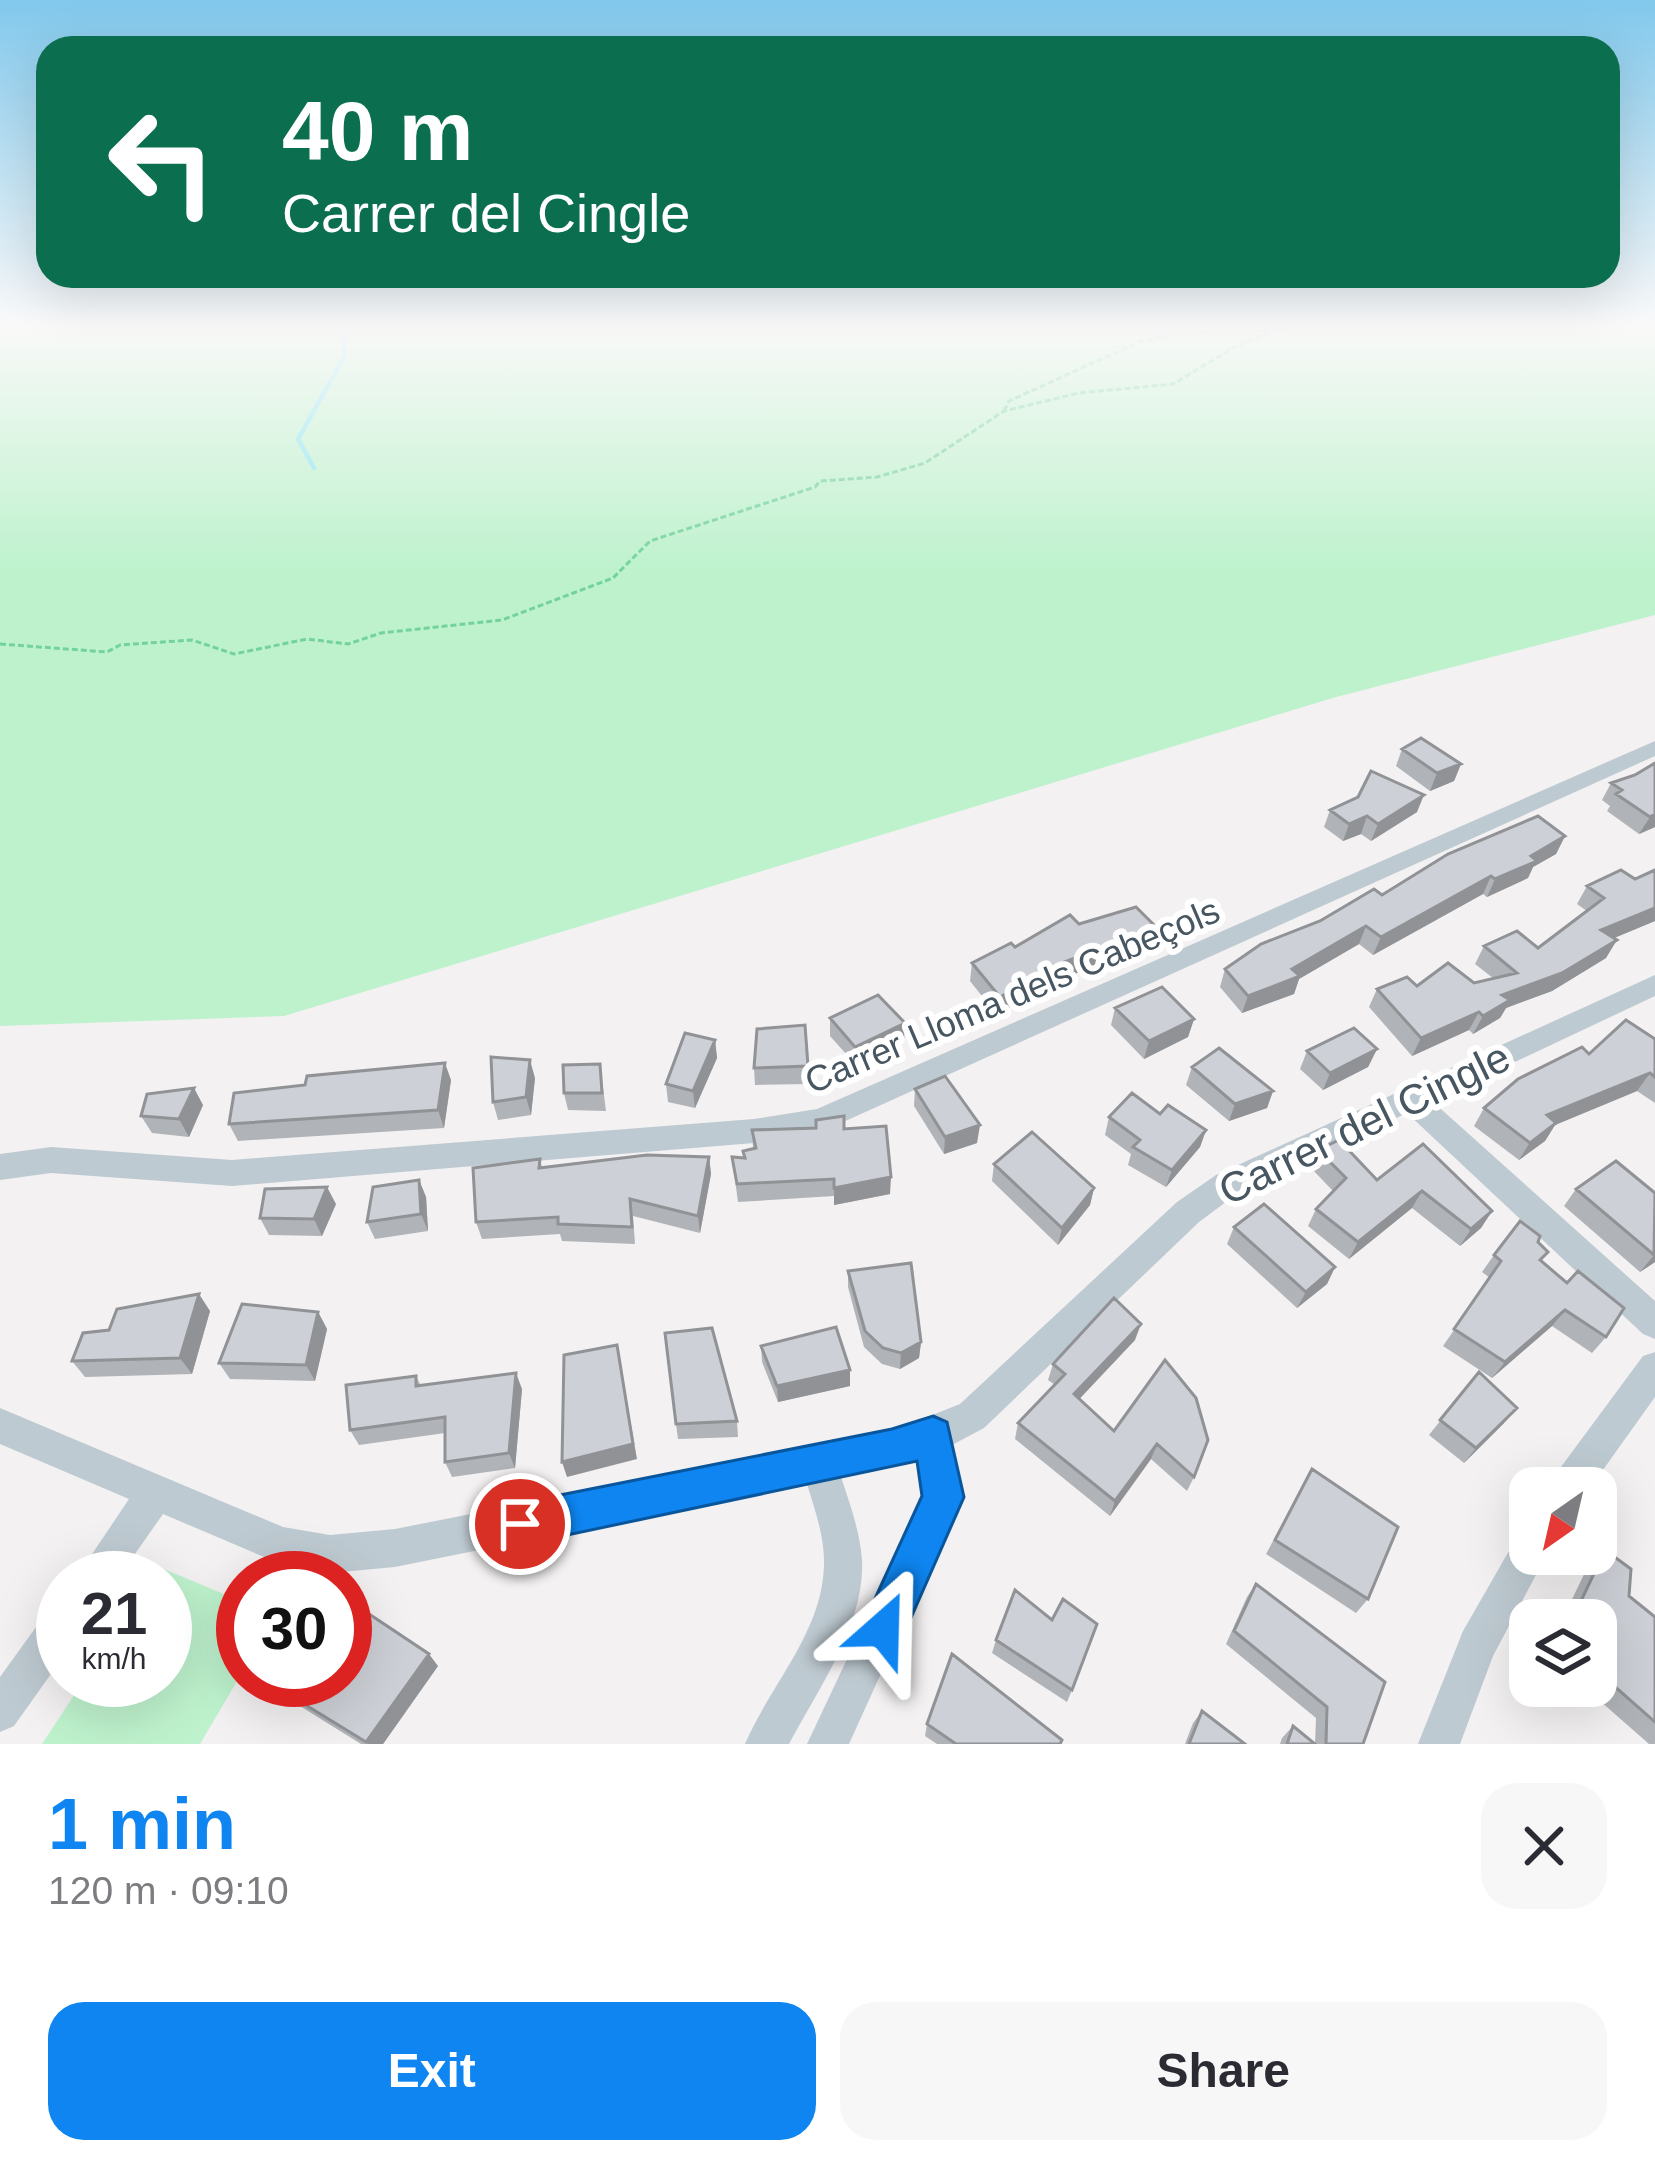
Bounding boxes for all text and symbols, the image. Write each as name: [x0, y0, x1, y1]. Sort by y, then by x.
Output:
icon: left: [84, 84, 240, 240]
text: 40 m: [282, 84, 473, 178]
text: Carrer del Cingle: [282, 183, 690, 243]
street label: Carrer Lloma dels Cabeçols: [799, 889, 1226, 1102]
street label: Carrer del Cingle: [1211, 1033, 1517, 1214]
north arrow: [1509, 1467, 1617, 1575]
map controls: [1509, 1467, 1617, 1707]
pin: [469, 1473, 571, 1575]
icon: arrive: [487, 1491, 553, 1557]
speed limit sign: 30: [216, 1551, 372, 1707]
position arrow: [820, 1566, 946, 1692]
text: 21: [81, 1580, 147, 1647]
button: layers: [1509, 1599, 1617, 1707]
text: km/h: [81, 1642, 147, 1675]
button: close: [1481, 1783, 1607, 1909]
text: 1 min: [48, 1784, 236, 1864]
text: 120 m · 09:10: [48, 1869, 289, 1912]
button: Exit: [48, 2002, 816, 2140]
button: Share: [840, 2002, 1607, 2140]

